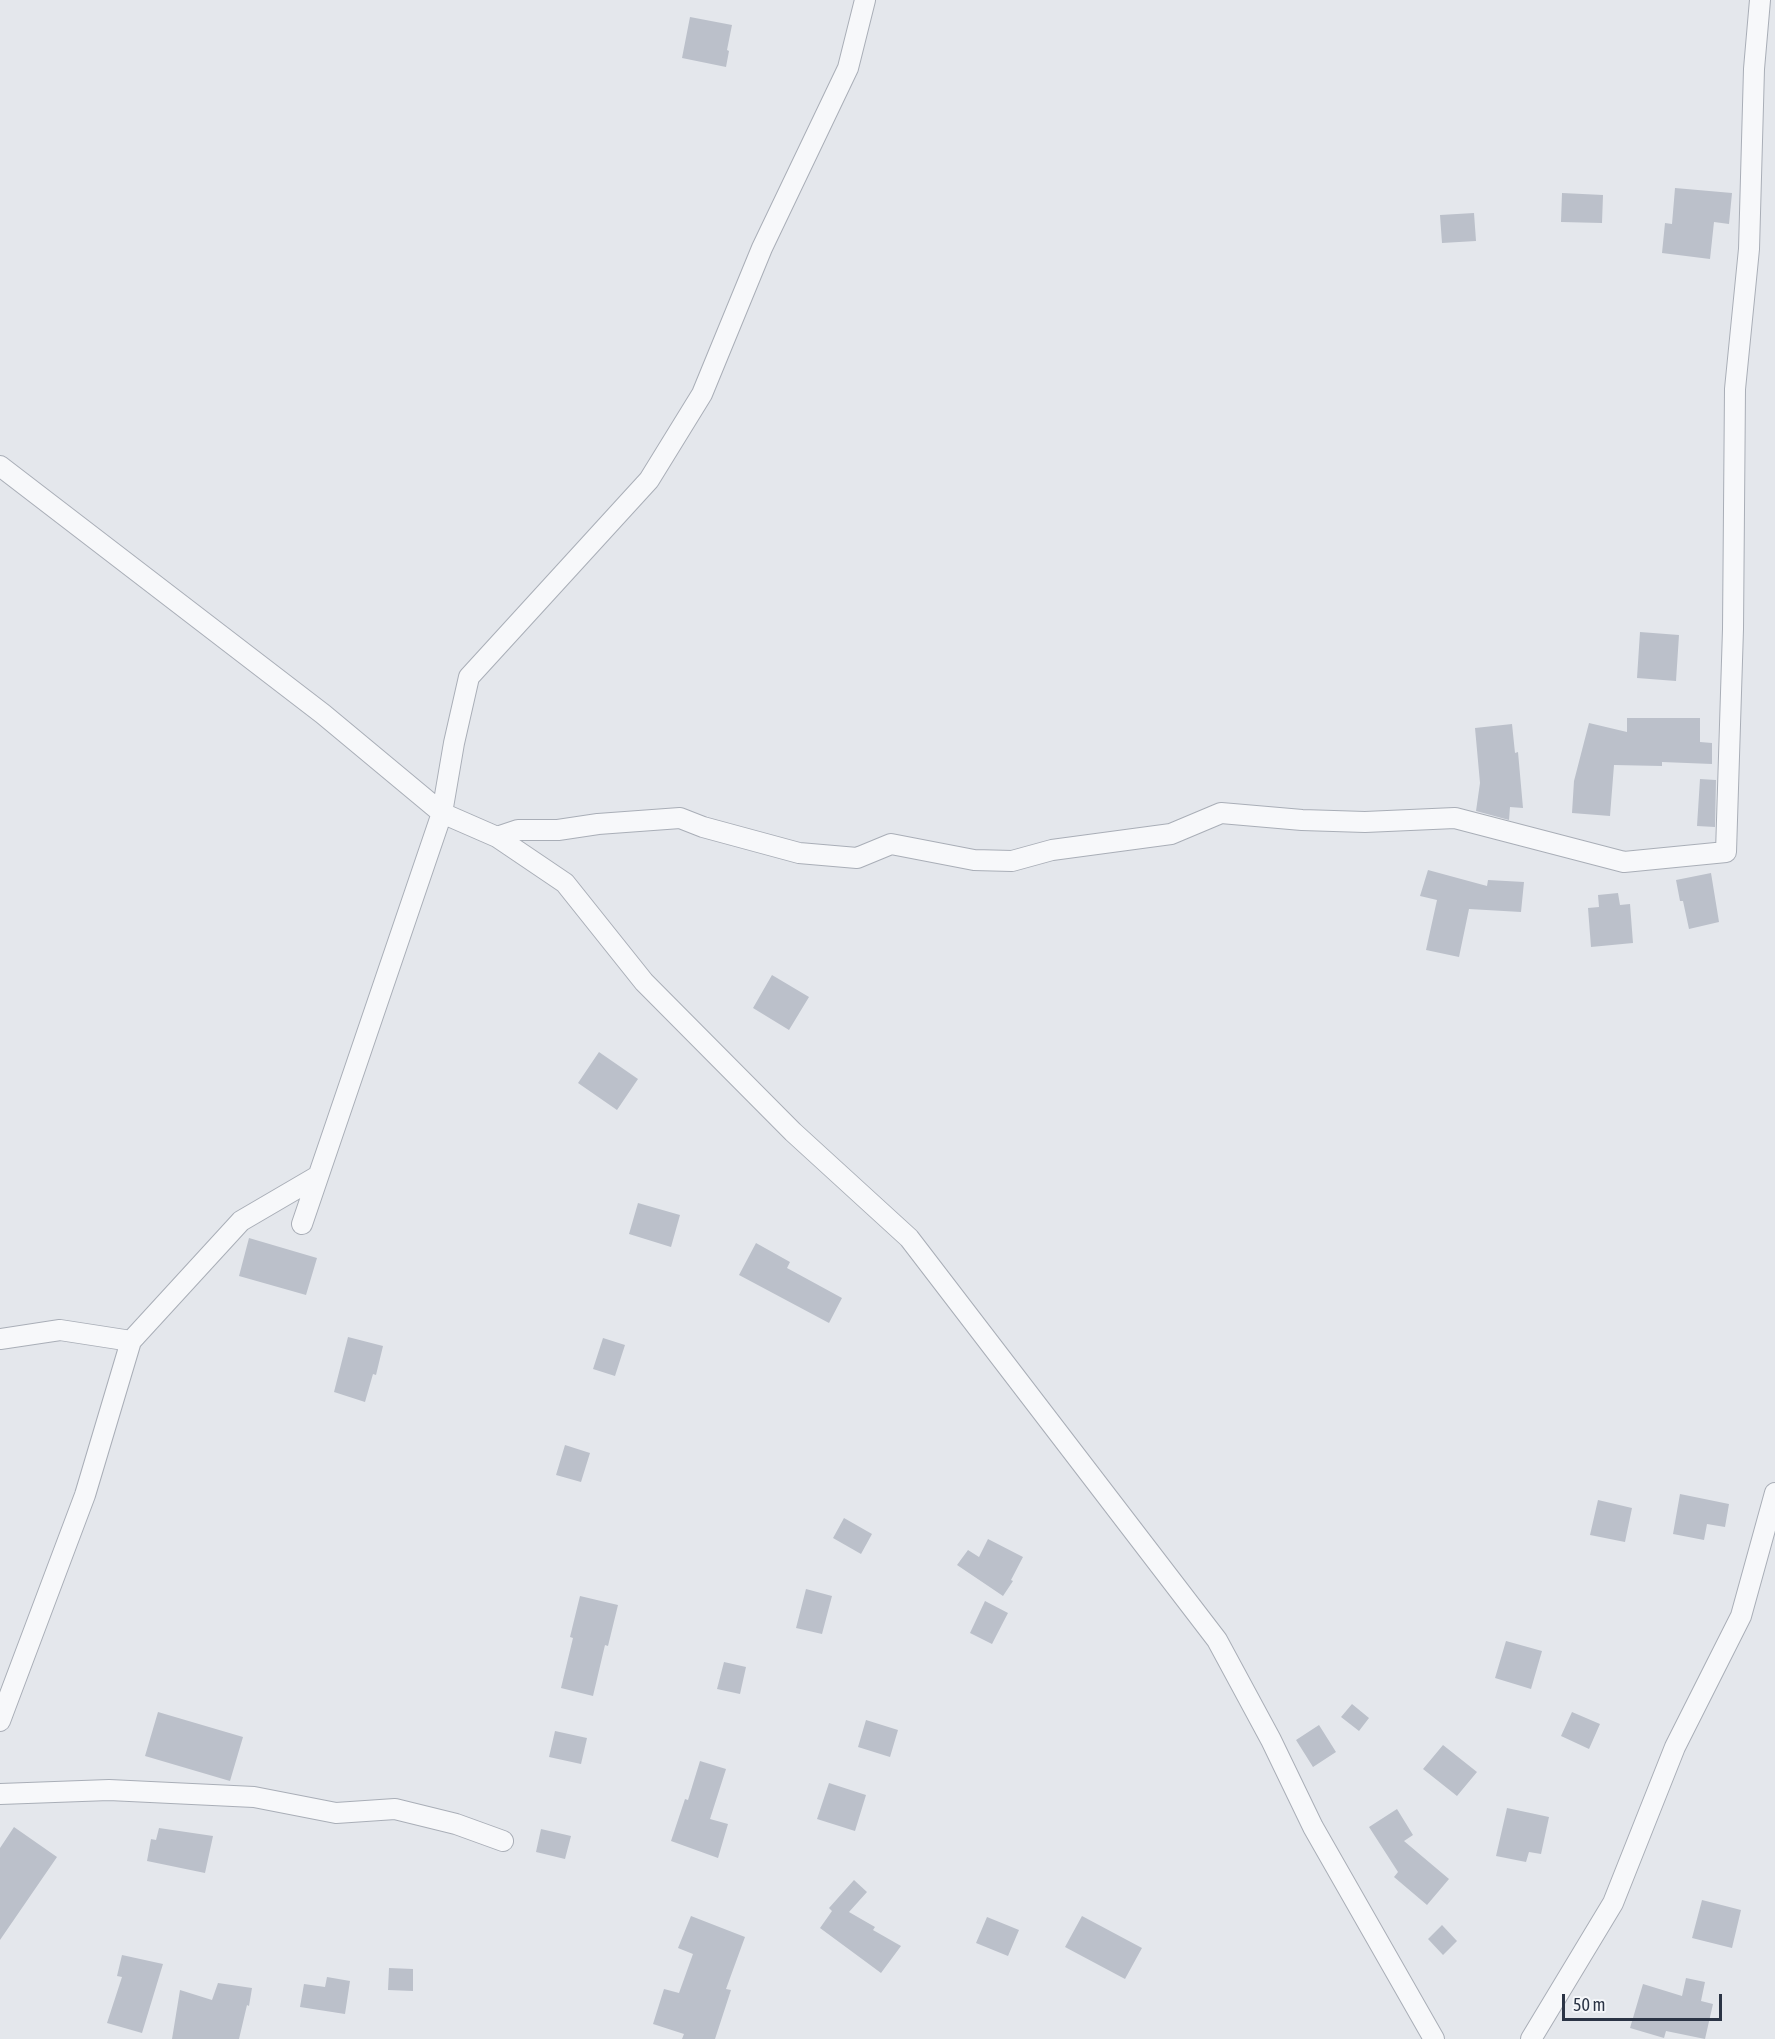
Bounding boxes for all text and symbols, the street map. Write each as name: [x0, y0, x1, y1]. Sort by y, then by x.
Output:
scale bar: [1565, 1982, 1726, 2020]
text: 50 m: [1573, 1994, 1605, 2015]

